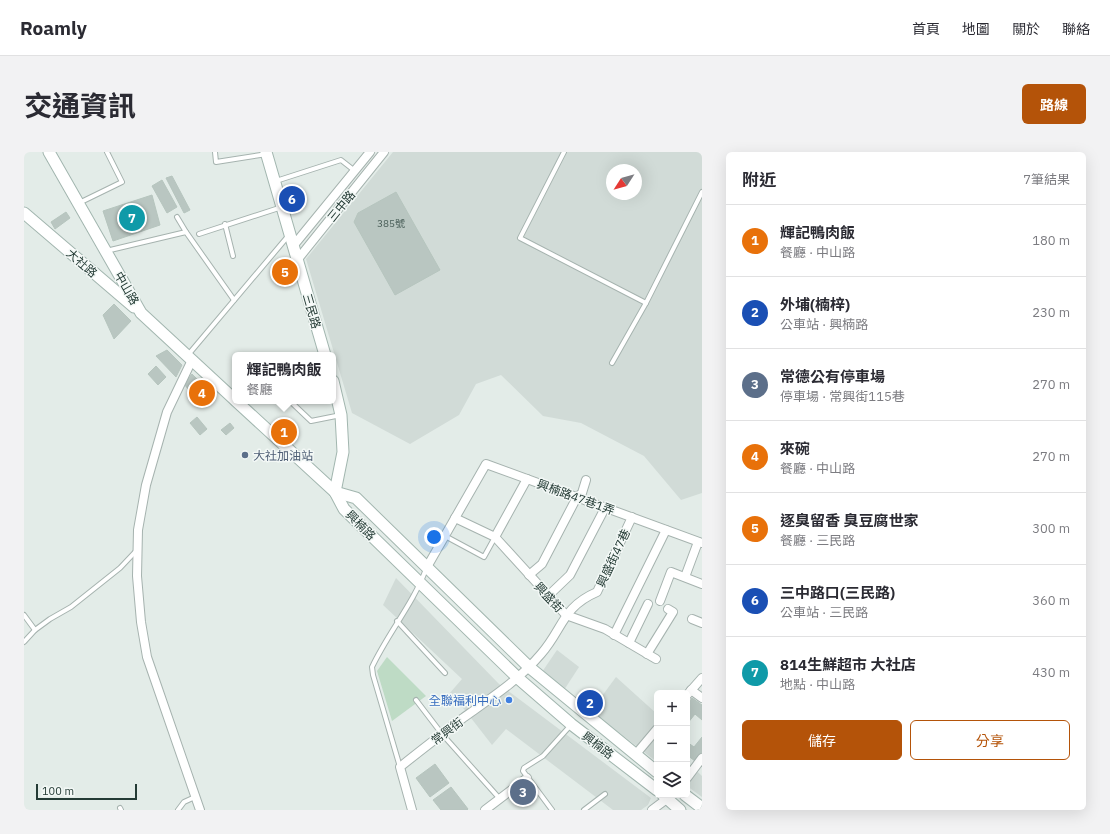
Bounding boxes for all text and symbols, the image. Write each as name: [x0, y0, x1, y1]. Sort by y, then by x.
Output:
text: Roamly: [20, 16, 87, 40]
text: 首頁: [912, 20, 940, 38]
text: 地圖: [962, 20, 990, 38]
text: 關於: [1012, 20, 1040, 38]
text: 聯絡: [1062, 20, 1090, 38]
button: 路線: [1022, 84, 1086, 124]
text: 交通資訊: [24, 87, 136, 124]
north arrow: [606, 164, 642, 200]
text: 附近: [742, 169, 776, 191]
text: 7筆結果: [1023, 171, 1070, 188]
pin: 6: [279, 184, 305, 214]
street label: 三中路: [324, 187, 358, 225]
pin: 7: [119, 203, 145, 233]
house number: 385號: [377, 217, 405, 230]
text: 輝記鴨肉飯: [780, 223, 855, 242]
text: 1: [751, 232, 759, 249]
text: 180 m: [1032, 232, 1070, 249]
text: 餐廳 · 中山路: [780, 244, 855, 261]
street label: 大社路: [63, 246, 101, 280]
pin: 5: [272, 257, 298, 287]
street label: 中山路: [112, 269, 142, 307]
street label: 三民路: [300, 292, 324, 330]
text: 外埔(楠梓): [780, 295, 850, 314]
text: 2: [751, 304, 759, 321]
text: 230 m: [1032, 304, 1070, 321]
text: 公車站 · 興楠路: [780, 316, 868, 333]
popup: [232, 352, 336, 404]
text: 輝記鴨肉飯: [246, 360, 322, 379]
text: 常德公有停車場: [780, 367, 885, 386]
text: 3: [751, 376, 759, 393]
text: 270 m: [1032, 376, 1070, 393]
pin: 4: [189, 378, 215, 408]
text: 餐廳: [246, 381, 273, 398]
text: 停車場 · 常興街115巷: [780, 388, 905, 405]
pin: 1: [271, 417, 297, 447]
text: 來碗: [780, 439, 810, 458]
place label: 大社加油站: [253, 448, 313, 463]
text: 4: [751, 448, 759, 465]
text: 270 m: [1032, 448, 1070, 465]
marker: 大社加油站: [240, 450, 250, 460]
text: 餐廳 · 中山路: [780, 460, 855, 477]
street label: 興楠路47巷1弄: [535, 476, 617, 518]
street label: 興楠路: [343, 507, 379, 543]
text: 逐臭留香 臭豆腐世家: [780, 511, 919, 530]
text: 5: [751, 520, 759, 537]
text: 300 m: [1032, 520, 1070, 537]
your location: [424, 527, 444, 547]
street label: 興盛街47巷: [593, 527, 633, 589]
text: 餐廳 · 三民路: [780, 532, 855, 549]
street label: 興盛街: [531, 579, 567, 615]
text: 三中路口(三民路): [780, 583, 895, 602]
text: 6: [751, 592, 759, 609]
text: 360 m: [1032, 592, 1070, 609]
text: 公車站 · 三民路: [780, 604, 868, 621]
text: 814生鮮超市 大社店: [780, 655, 916, 674]
text: 7: [751, 664, 759, 681]
text: 430 m: [1032, 664, 1070, 681]
text: 地點 · 中山路: [780, 676, 855, 693]
pin: 2: [577, 688, 603, 718]
map controls: [654, 690, 690, 798]
button: +: [654, 690, 690, 726]
place label: 全聯福利中心: [429, 693, 501, 708]
marker: 全聯福利中心: [504, 695, 514, 705]
street label: 常興街: [428, 714, 466, 748]
button: 儲存: [742, 720, 902, 760]
button: 分享: [910, 720, 1070, 760]
button: −: [654, 726, 690, 762]
street label: 興楠路: [579, 728, 617, 762]
button: layers: [654, 762, 690, 798]
pin: 3: [510, 777, 536, 807]
scale bar: [36, 782, 137, 801]
text: 100 m: [42, 784, 74, 798]

